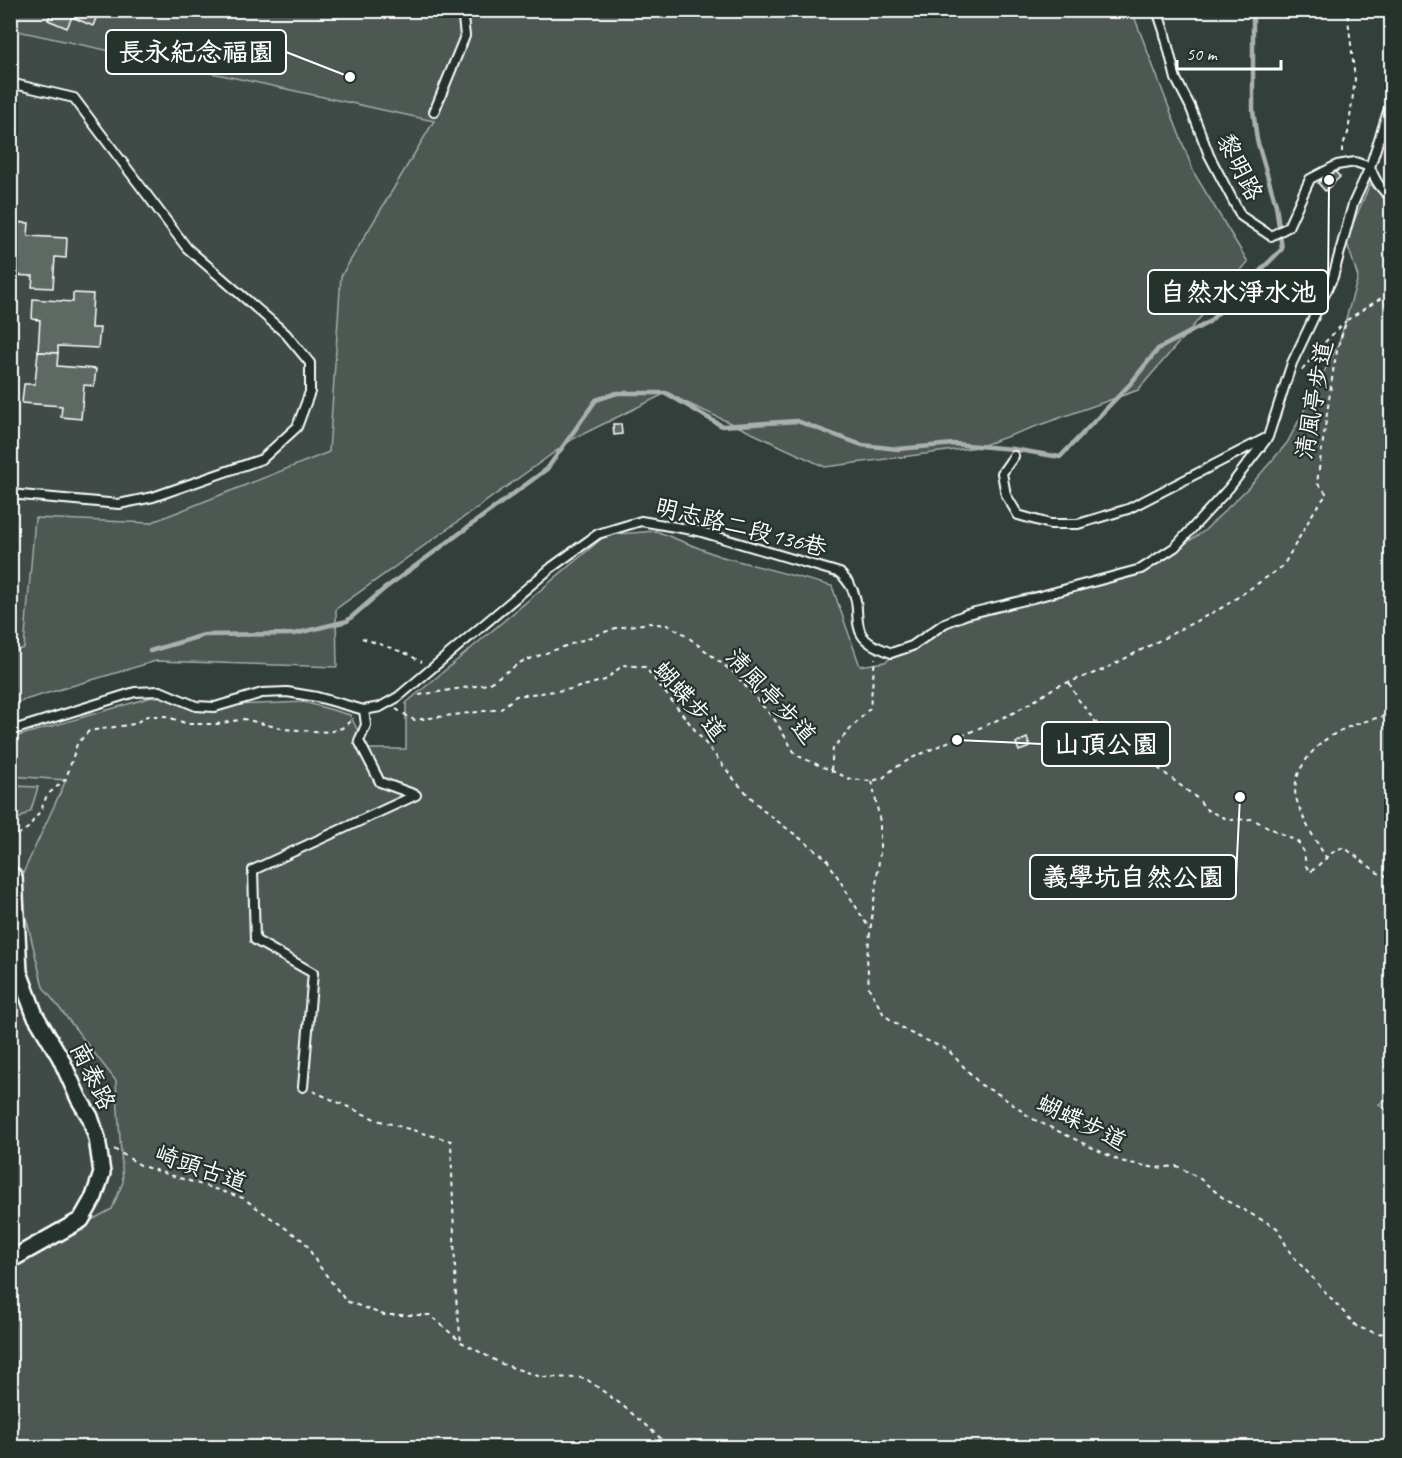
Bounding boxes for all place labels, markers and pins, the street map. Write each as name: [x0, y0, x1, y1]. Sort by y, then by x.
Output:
callout: 長永紀念福園: [106, 30, 286, 74]
callout: 自然水淨水池: [1148, 270, 1328, 314]
callout: 山頂公園: [1042, 722, 1170, 766]
callout: 義學坑自然公園: [1030, 855, 1236, 899]

